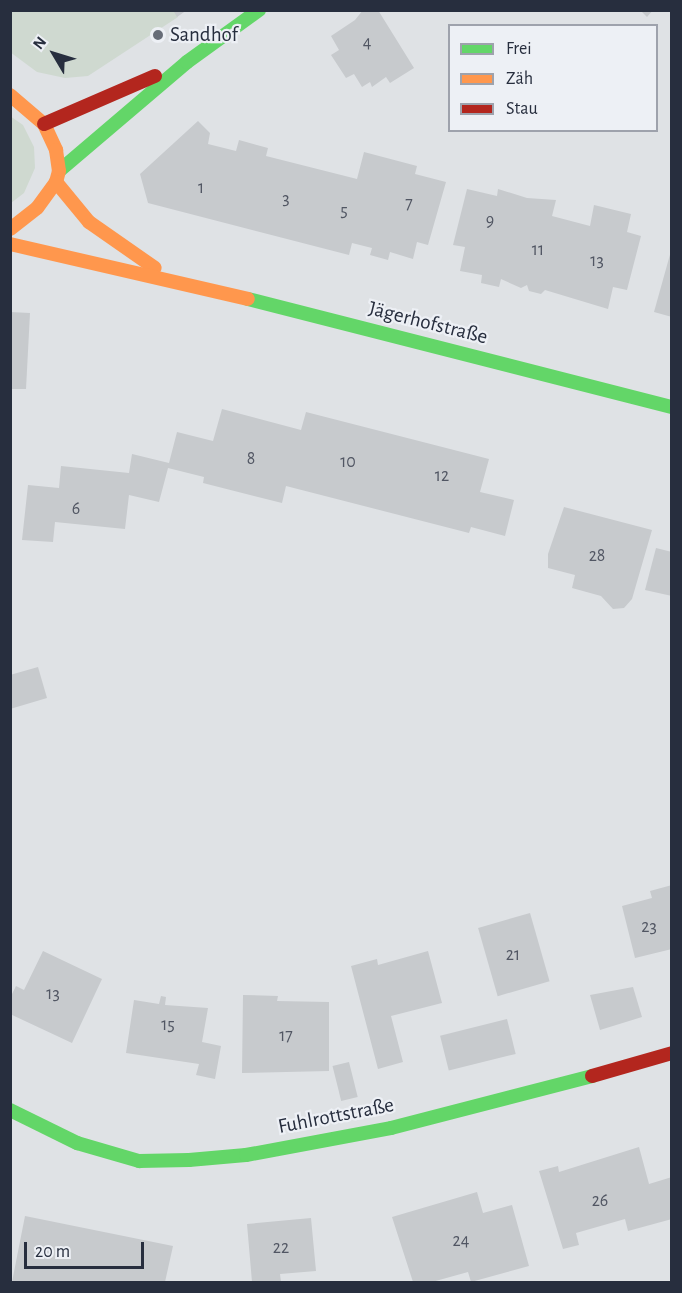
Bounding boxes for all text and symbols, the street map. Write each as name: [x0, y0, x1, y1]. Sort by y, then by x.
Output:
place label: Sandhof: [170, 22, 238, 48]
north arrow: [24, 24, 84, 84]
legend: [448, 24, 658, 132]
marker: Sandhof: [151, 28, 165, 42]
house number: 4: [363, 32, 371, 54]
text: N: [30, 34, 50, 52]
text: Frei: [506, 40, 532, 58]
text: Zäh: [506, 70, 533, 88]
text: Stau: [506, 100, 538, 118]
house number: 1: [198, 177, 204, 199]
house number: 3: [282, 188, 290, 210]
house number: 7: [405, 193, 413, 215]
house number: 5: [340, 200, 348, 222]
house number: 9: [486, 210, 494, 232]
house number: 11: [532, 239, 544, 261]
house number: 13: [590, 250, 604, 272]
street label: Jägerhofstraße: [366, 296, 490, 350]
house number: 8: [247, 448, 255, 470]
house number: 10: [340, 451, 356, 473]
house number: 12: [435, 465, 449, 487]
house number: 6: [72, 498, 80, 520]
house number: 28: [589, 545, 605, 567]
house number: 23: [641, 916, 657, 938]
house number: 21: [506, 944, 520, 966]
house number: 13: [46, 983, 60, 1005]
house number: 15: [161, 1014, 175, 1036]
house number: 17: [279, 1025, 293, 1047]
street label: Fuhlrottstraße: [276, 1092, 396, 1140]
house number: 26: [592, 1190, 608, 1212]
scale bar: [27, 1230, 147, 1268]
house number: 24: [453, 1230, 469, 1252]
house number: 22: [273, 1237, 289, 1259]
text: 20 m: [35, 1243, 70, 1261]

